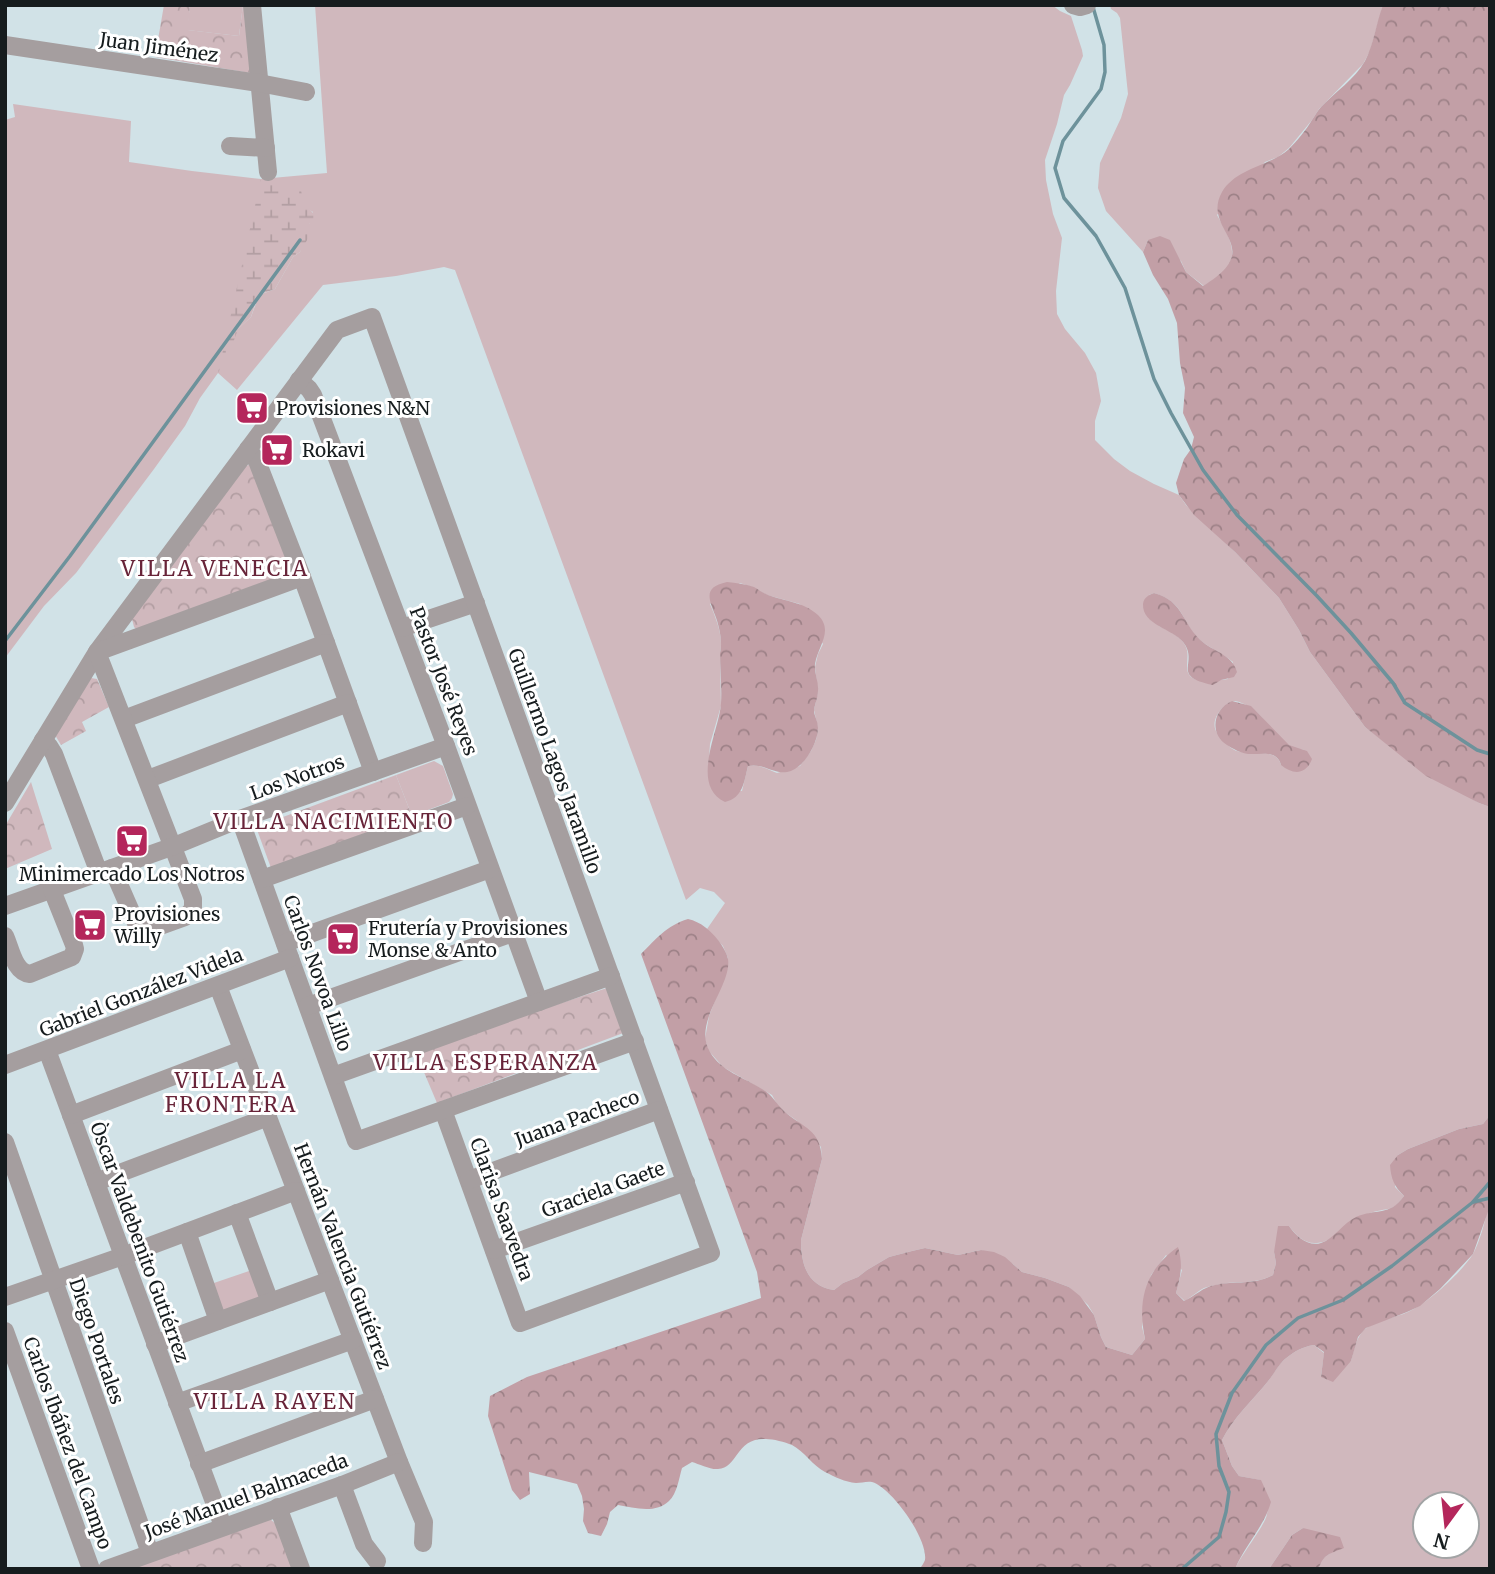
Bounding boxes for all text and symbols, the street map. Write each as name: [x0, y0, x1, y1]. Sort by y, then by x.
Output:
street label: Juan Jiménez: [97, 27, 220, 67]
supermarket icon: Provisiones N&N: [233, 389, 271, 427]
place label: Provisiones N&N: [276, 396, 430, 420]
supermarket icon: Rokavi: [258, 431, 296, 469]
place label: Rokavi: [302, 438, 365, 462]
district label: VILLA VENECIA: [120, 555, 309, 582]
street label: Pastor José Reyes: [405, 603, 483, 759]
street label: Guillermo Lagos Jaramillo: [503, 645, 607, 877]
street label: Los Notros: [247, 749, 347, 805]
district label: VILLA NACIMIENTO: [213, 808, 454, 835]
supermarket icon: Minimercado Los Notros: [113, 822, 151, 860]
place label: Minimercado Los Notros: [19, 862, 245, 886]
street label: Carlos Novoa Lillo: [279, 892, 357, 1054]
place label: Provisiones Willy: [113, 902, 220, 948]
supermarket icon: Provisiones Willy: [71, 906, 109, 944]
place label: Frutería y Provisiones Monse & Anto: [368, 916, 568, 962]
supermarket icon: Frutería y Provisiones Monse & Anto: [324, 920, 362, 958]
street label: Gabriel González Videla: [36, 942, 246, 1042]
district label: VILLA ESPERANZA: [372, 1049, 599, 1076]
district label: VILLA LA FRONTERA: [165, 1067, 297, 1118]
street label: Juana Pacheco: [511, 1084, 642, 1152]
street label: Òscar Valdebenito Gutiérrez: [85, 1119, 195, 1365]
street label: Clarisa Saavedra: [465, 1134, 539, 1284]
street label: Hernán Valencia Gutiérrez: [289, 1140, 397, 1372]
street label: Graciela Gaete: [538, 1156, 668, 1222]
street label: Diego Portales: [64, 1275, 130, 1407]
street label: Carlos Ibáñez del Campo: [18, 1334, 118, 1552]
district label: VILLA RAYEN: [193, 1388, 356, 1415]
street label: José Manuel Balmaceda: [140, 1448, 351, 1544]
north arrow: [1411, 1490, 1481, 1560]
text: N: [1431, 1528, 1452, 1555]

